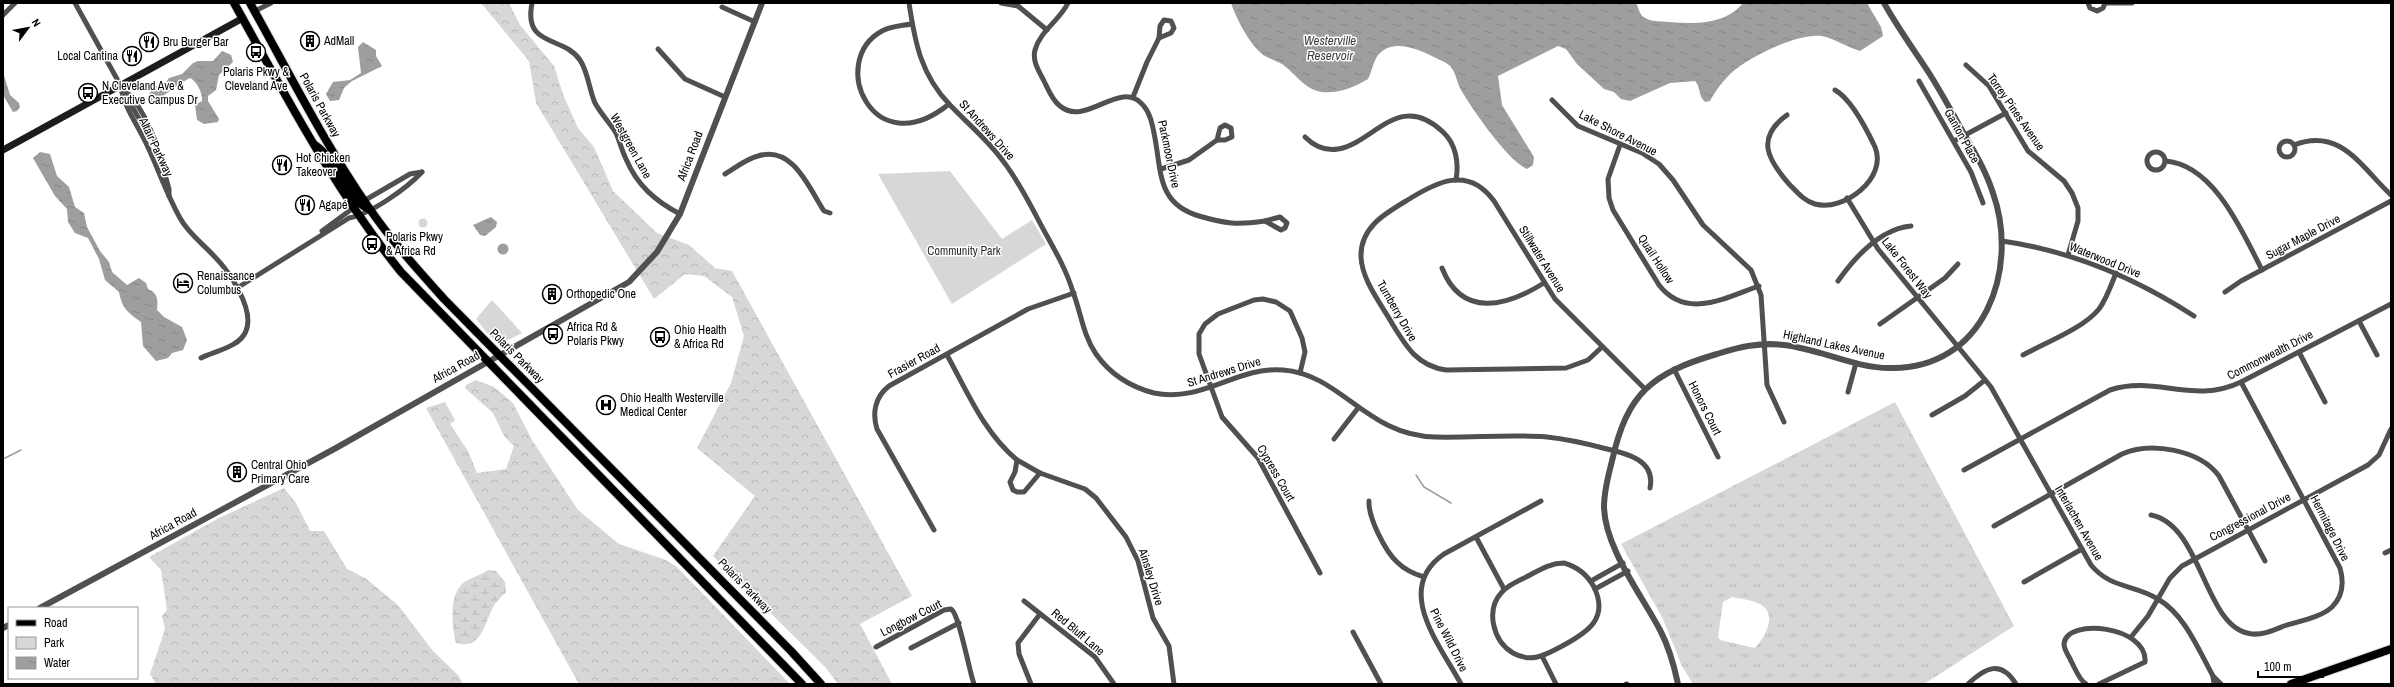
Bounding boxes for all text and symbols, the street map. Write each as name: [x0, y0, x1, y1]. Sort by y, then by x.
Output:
north arrow: [8, 8, 48, 48]
text: N: [29, 16, 44, 29]
building icon: AdMall: [299, 30, 321, 52]
restaurant icon: Bru Burger Bar: [138, 31, 160, 53]
water label: Westerville Reservoir: [1304, 32, 1356, 64]
place label: AdMall: [323, 33, 354, 49]
place label: Bru Burger Bar: [163, 34, 229, 50]
bus stop icon: Polaris Pkwy & Cleveland Ave: [245, 41, 267, 63]
restaurant icon: Local Cantina: [121, 45, 143, 67]
place label: Local Cantina: [57, 48, 119, 64]
place label: Polaris Pkwy & Cleveland Ave: [223, 64, 290, 94]
street label: Polaris Parkway: [296, 70, 344, 140]
street label: Torrey Pines Avenue: [1983, 70, 2049, 154]
place label: N Cleveland Ave & Executive Campus Dr: [102, 78, 198, 108]
bus stop icon: N Cleveland Ave & Executive Campus Dr: [77, 82, 99, 104]
street label: St Andrews Drive: [956, 96, 1018, 164]
street label: Lake Shore Avenue: [1576, 106, 1660, 160]
street label: Ganton Place: [1941, 106, 1983, 166]
street label: Westgreen Lane: [607, 111, 655, 181]
street label: Altair Parkway: [135, 114, 177, 179]
street label: Parkmoor Drive: [1154, 119, 1184, 189]
street label: Africa Road: [673, 129, 707, 184]
place label: Hot Chicken Takeover: [296, 150, 350, 180]
restaurant icon: Hot Chicken Takeover: [271, 154, 293, 176]
restaurant icon: Agapé: [294, 194, 316, 216]
place label: Agapé: [318, 197, 347, 213]
street label: Sugar Maple Drive: [2263, 211, 2343, 263]
street label: Stillwater Avenue: [1515, 223, 1569, 295]
place label: Polaris Pkwy & Africa Rd: [386, 229, 443, 259]
street label: Quail Hollow: [1634, 231, 1678, 287]
bus stop icon: Polaris Pkwy & Africa Rd: [361, 233, 383, 255]
street label: Lake Forest Way: [1878, 234, 1936, 302]
street label: Waterwood Drive: [2067, 238, 2143, 282]
park label: Community Park: [927, 243, 1001, 259]
place label: Renaissance Columbus: [197, 268, 254, 298]
hotel icon: Renaissance Columbus: [172, 272, 194, 294]
street label: Turnberry Drive: [1373, 278, 1421, 344]
building icon: Orthopedic One: [541, 283, 563, 305]
place label: Orthopedic One: [566, 286, 636, 302]
place label: Africa Rd & Polaris Pkwy: [566, 319, 624, 349]
place label: Ohio Health & Africa Rd: [674, 322, 727, 352]
bus stop icon: Africa Rd & Polaris Pkwy: [542, 323, 564, 345]
street label: Polaris Parkway: [486, 325, 548, 387]
bus stop icon: Ohio Health & Africa Rd: [649, 326, 671, 348]
street label: Highland Lakes Avenue: [1782, 326, 1886, 364]
street label: Commonwealth Drive: [2224, 326, 2316, 384]
street label: Frasier Road: [885, 340, 943, 382]
street label: Africa Road: [429, 347, 483, 387]
street label: St Andrews Drive: [1185, 353, 1263, 391]
street label: Honors Court: [1685, 378, 1726, 438]
place label: Ohio Health Westerville Medical Center: [620, 390, 724, 420]
hospital icon: Ohio Health Westerville Medical Center: [595, 394, 617, 416]
street label: Cypress Court: [1253, 442, 1299, 504]
place label: Central Ohio Primary Care: [251, 457, 310, 487]
building icon: Central Ohio Primary Care: [226, 461, 248, 483]
street label: Interlachen Avenue: [2051, 483, 2107, 563]
street label: Congressional Drive: [2207, 489, 2293, 545]
street label: Hermitage Drive: [2306, 492, 2354, 564]
street label: Africa Road: [146, 504, 200, 544]
street label: Ainsley Drive: [1135, 546, 1167, 607]
street label: Polaris Parkway: [715, 555, 775, 617]
street label: Longbow Court: [878, 596, 945, 640]
street label: Red Bluff Lane: [1048, 605, 1108, 659]
street label: Pine Wild Drive: [1426, 606, 1472, 674]
legend: [8, 607, 138, 679]
text: Road: [44, 615, 68, 631]
text: Park: [44, 635, 64, 651]
scale bar: [2258, 653, 2323, 679]
text: Water: [44, 655, 71, 671]
text: 100 m: [2264, 659, 2291, 675]

